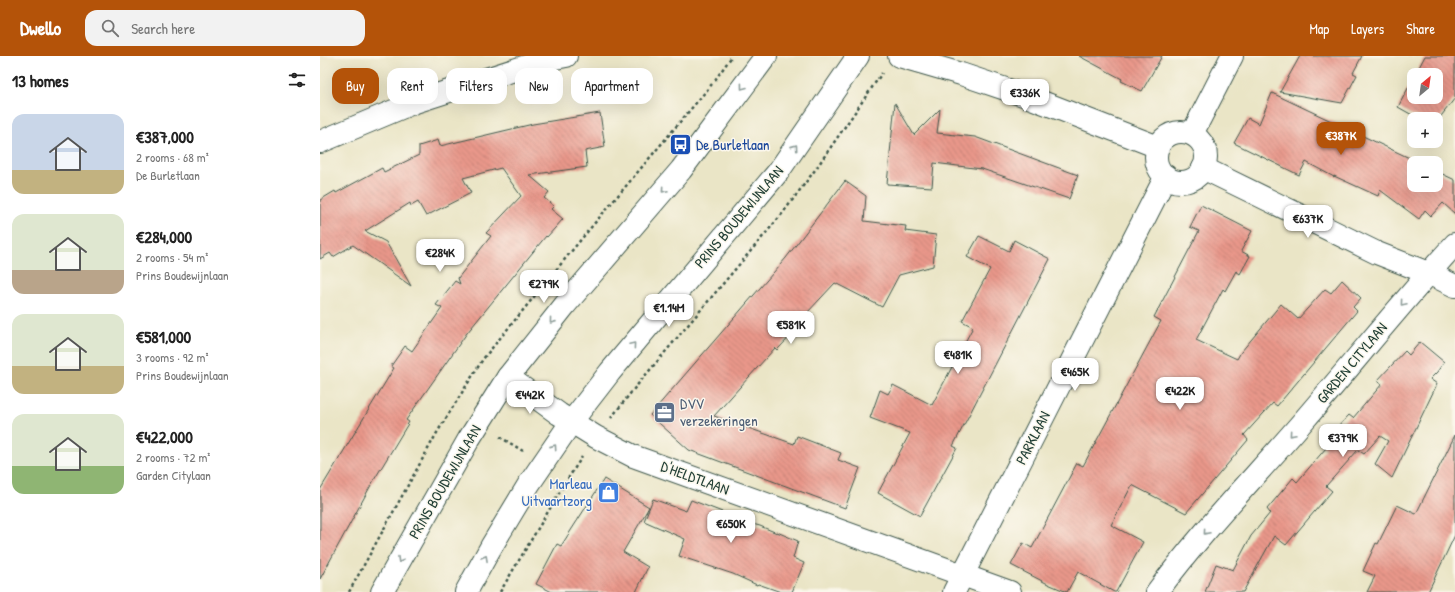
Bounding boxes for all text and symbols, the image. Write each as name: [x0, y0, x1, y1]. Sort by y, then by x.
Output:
search box: [85, 10, 365, 46]
text: Dwello: [20, 15, 61, 41]
icon: search: [99, 17, 121, 39]
text: Search here: [131, 18, 195, 39]
text: Map: [1309, 19, 1329, 38]
text: Layers: [1351, 19, 1384, 38]
text: Share: [1406, 19, 1435, 38]
chip: Buy: [332, 68, 379, 104]
chip: Rent: [387, 68, 438, 104]
chip: Filters: [446, 68, 507, 104]
chip: New: [515, 68, 563, 104]
chip: Apartment: [571, 68, 653, 104]
north arrow: [1407, 68, 1443, 104]
map controls: [1407, 68, 1443, 192]
text: 13 homes: [12, 69, 69, 92]
icon: filters: [286, 69, 308, 91]
pin: €336K: [997, 79, 1053, 113]
one-way arrow: [741, 83, 748, 90]
text: €336K: [1010, 83, 1040, 101]
button: +: [1407, 112, 1443, 148]
pin: €387K: [1313, 122, 1369, 156]
text: €387,000: [136, 125, 194, 148]
text: €387K: [1326, 126, 1356, 144]
icon: home: [44, 130, 92, 178]
bus stop icon: De Burletlaan: [667, 132, 693, 158]
place label: De Burletlaan: [696, 134, 770, 155]
one-way arrow: [790, 144, 798, 151]
text: 2 rooms · 68 m²: [136, 148, 209, 166]
button: −: [1407, 156, 1443, 192]
street label: PRINS BOUDEWIJNLAAN: [689, 161, 788, 273]
text: De Burletlaan: [136, 166, 200, 184]
one-way arrow: [662, 186, 669, 193]
pin: €637K: [1280, 205, 1336, 239]
text: €637K: [1293, 209, 1323, 227]
text: €284,000: [136, 225, 192, 248]
icon: home: [44, 230, 92, 278]
pin: €284K: [412, 239, 468, 273]
text: €284K: [425, 243, 455, 261]
text: 2 rooms · 54 m²: [136, 248, 208, 266]
text: Prins Boudewijnlaan: [136, 266, 229, 284]
pin: €279K: [516, 270, 572, 304]
text: €279K: [529, 274, 559, 292]
pin: €1.14M: [636, 294, 702, 328]
text: €1.14M: [653, 298, 685, 316]
one-way arrow: [1401, 298, 1408, 305]
pin: €581K: [763, 311, 819, 345]
text: €581K: [777, 315, 805, 333]
one-way arrow: [550, 316, 557, 323]
street label: GARDEN CITYLAAN: [1311, 318, 1392, 408]
text: €581,000: [136, 325, 191, 348]
icon: home: [44, 330, 92, 378]
pin: €481K: [930, 341, 986, 375]
one-way arrow: [629, 342, 636, 349]
text: €481K: [944, 345, 972, 363]
text: 3 rooms · 92 m²: [136, 348, 208, 366]
pin: €465K: [1047, 358, 1103, 392]
text: €465K: [1061, 362, 1089, 380]
text: Prins Boudewijnlaan: [136, 366, 229, 384]
pin: €422K: [1152, 377, 1208, 411]
pin: €442K: [502, 381, 558, 415]
text: €422K: [1165, 381, 1195, 399]
text: €442K: [516, 385, 544, 403]
place label: DVV verzekeringen: [680, 393, 758, 431]
office icon: DVV verzekeringen: [652, 400, 678, 426]
street label: PARKLAAN: [1010, 407, 1055, 468]
street label: PRINS BOUDEWIJNLAAN: [403, 421, 486, 543]
pin: €379K: [1315, 424, 1371, 458]
text: €422,000: [136, 425, 193, 448]
text: €379K: [1328, 428, 1358, 446]
one-way arrow: [1289, 429, 1297, 437]
icon: home: [44, 430, 92, 478]
one-way arrow: [549, 445, 556, 452]
text: 2 rooms · 72 m²: [136, 448, 210, 466]
street label: D'HELDTLAAN: [658, 455, 732, 500]
text: Garden Citylaan: [136, 466, 211, 484]
place label: Marleau Uitvaartzorg: [522, 473, 592, 511]
shop icon: Marleau Uitvaartzorg: [595, 480, 621, 506]
pin: €650K: [703, 510, 759, 544]
text: €650K: [716, 514, 746, 532]
one-way arrow: [1204, 527, 1211, 534]
one-way arrow: [480, 555, 488, 562]
one-way arrow: [398, 556, 405, 563]

